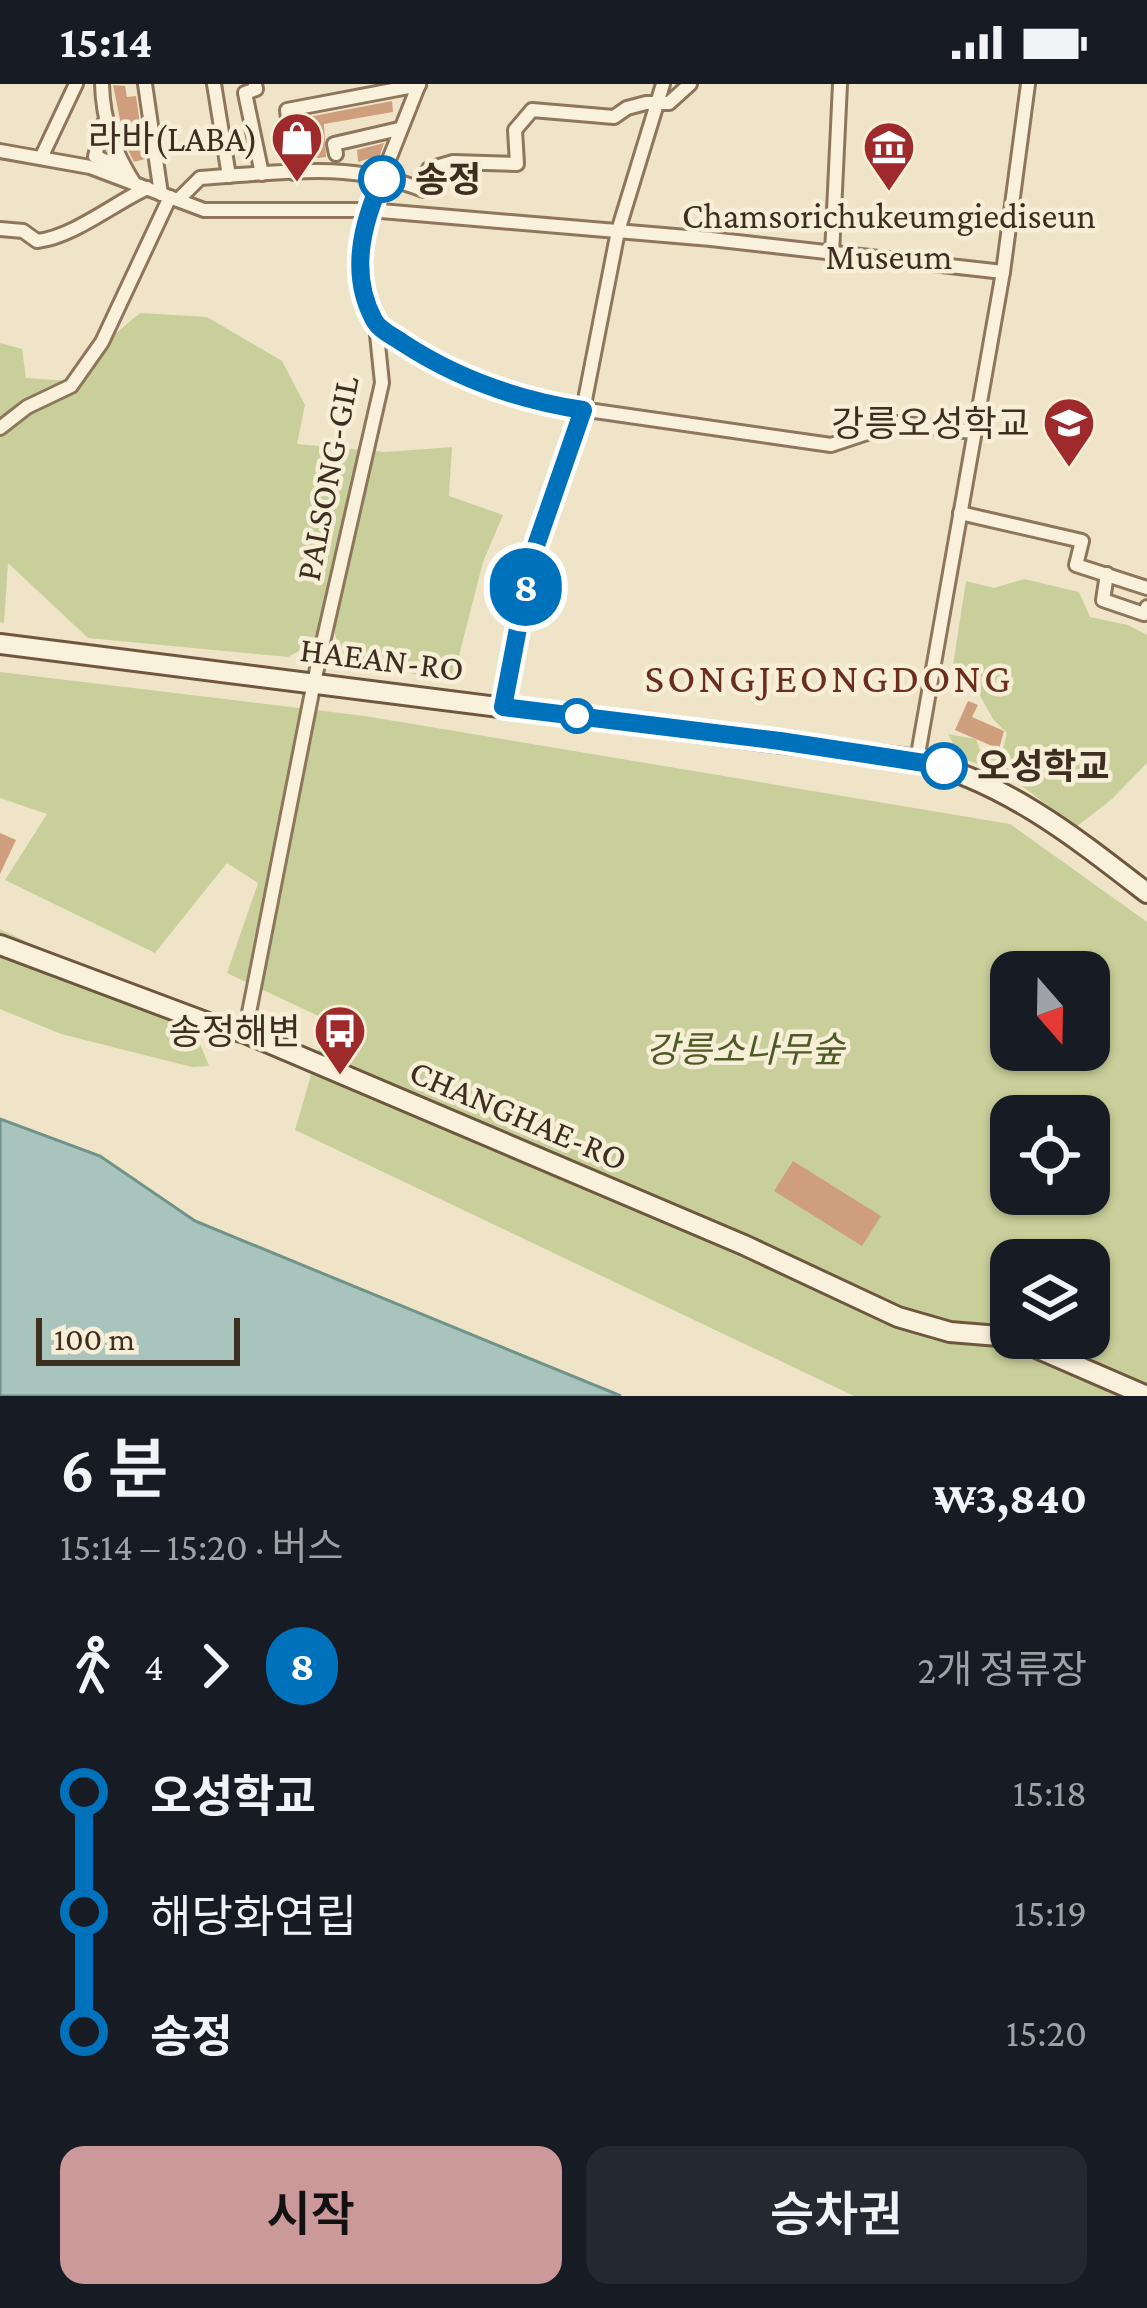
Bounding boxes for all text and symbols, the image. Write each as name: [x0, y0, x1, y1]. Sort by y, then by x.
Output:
text: 15:14: [60, 17, 153, 67]
shop icon: 라바(LABA): [269, 110, 325, 184]
place label: 라바(LABA): [88, 119, 258, 160]
museum icon: Chamsorichukeumgiediseun Museum: [861, 119, 917, 193]
marker: 송정: [360, 157, 404, 201]
place label: 송정: [415, 160, 481, 200]
place label: Chamsorichukeumgiediseun Museum: [682, 196, 1096, 277]
street label: PALSONG-GIL: [288, 372, 366, 584]
school or university icon: 강릉오성학교: [1041, 395, 1097, 469]
place label: 강릉오성학교: [831, 404, 1030, 444]
line badge: 8: [487, 548, 565, 626]
text: 8: [514, 563, 538, 610]
street label: HAEAN-RO: [298, 629, 466, 689]
district label: SONGJEONGDONG: [644, 654, 1014, 701]
unlabelled marker: [561, 700, 593, 732]
marker: 오성학교: [922, 744, 966, 788]
place label: 오성학교: [977, 747, 1109, 787]
north arrow: [990, 951, 1110, 1071]
map controls: [990, 951, 1110, 1359]
bus stop icon: 송정해변: [312, 1003, 368, 1077]
place label: 송정해변: [169, 1012, 301, 1052]
park label: 강릉소나무숲: [646, 1030, 846, 1070]
street label: CHANGHAE-RO: [404, 1051, 633, 1179]
button: locate: [990, 1095, 1110, 1215]
button: layers: [990, 1239, 1110, 1359]
scale bar: [36, 1312, 240, 1365]
text: 100 m: [54, 1320, 135, 1357]
text: 6 분: [60, 1433, 168, 1506]
text: ₩3,840: [933, 1473, 1087, 1523]
text: 15:14 – 15:20 · 버스: [60, 1525, 343, 1568]
icon: walk: [60, 1633, 126, 1699]
icon: forward: [182, 1633, 248, 1699]
text: 8: [290, 1642, 314, 1689]
text: 4: [144, 1645, 164, 1688]
text: 2개 정류장: [918, 1648, 1087, 1691]
text: 15:18: [1013, 1771, 1087, 1814]
text: 오성학교: [150, 1772, 316, 1822]
text: 15:19: [1014, 1891, 1087, 1934]
text: 해당화연립: [150, 1892, 357, 1942]
text: 15:20: [1006, 2011, 1087, 2054]
text: 송정: [150, 2012, 233, 2062]
button: 시작: [60, 2146, 562, 2284]
button: 승차권: [586, 2146, 1087, 2284]

